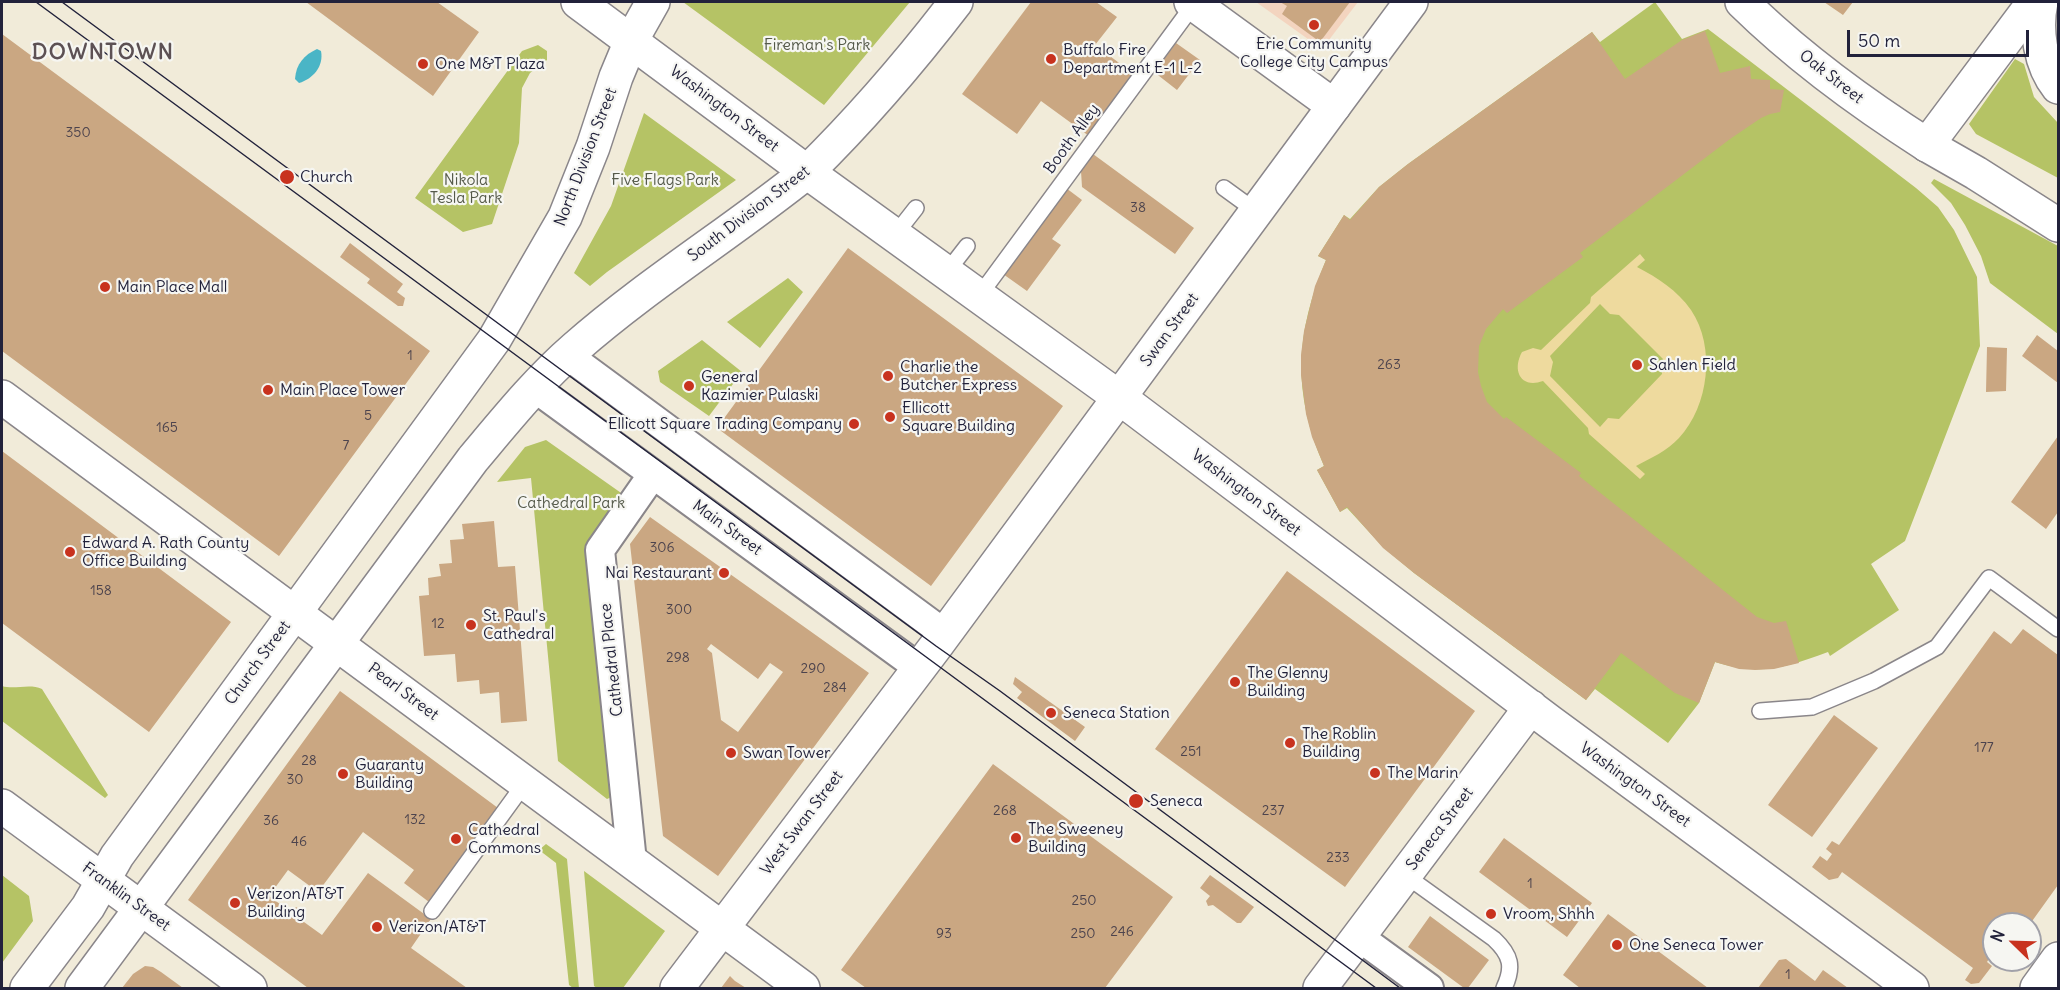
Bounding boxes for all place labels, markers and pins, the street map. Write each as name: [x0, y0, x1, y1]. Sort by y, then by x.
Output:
marker: Erie Community College City Campus: [1307, 18, 1321, 32]
place label: Erie Community College City Campus: [1240, 34, 1388, 72]
place label: Buffalo Fire Department E-1 L-2: [1063, 40, 1202, 78]
marker: Buffalo Fire Department E-1 L-2: [1044, 52, 1058, 66]
place label: One M&T Plaza: [435, 54, 545, 74]
marker: One M&T Plaza: [416, 57, 430, 71]
place label: Church: [300, 167, 353, 187]
marker: Church: [278, 168, 296, 186]
place label: Main Place Mall: [117, 277, 227, 297]
marker: Main Place Mall: [98, 280, 112, 294]
place label: Sahlen Field: [1649, 355, 1736, 375]
place label: Charlie the Butcher Express: [900, 357, 1017, 395]
marker: Sahlen Field: [1630, 358, 1644, 372]
place label: General Kazimier Pulaski: [701, 367, 818, 405]
marker: Charlie the Butcher Express: [881, 369, 895, 383]
marker: General Kazimier Pulaski: [682, 379, 696, 393]
place label: Main Place Tower: [280, 380, 405, 400]
marker: Main Place Tower: [261, 383, 275, 397]
place label: Ellicott Square Building: [902, 398, 1015, 436]
marker: Ellicott Square Building: [883, 410, 897, 424]
place label: Ellicott Square Trading Company: [608, 414, 842, 434]
marker: Ellicott Square Trading Company: [847, 417, 861, 431]
place label: Edward A. Rath County Office Building: [82, 533, 249, 571]
marker: Edward A. Rath County Office Building: [63, 545, 77, 559]
place label: Nai Restaurant: [605, 563, 712, 583]
marker: Nai Restaurant: [717, 566, 731, 580]
place label: St. Paul's Cathedral: [483, 606, 554, 644]
marker: St. Paul's Cathedral: [464, 618, 478, 632]
place label: The Glenny Building: [1247, 663, 1328, 701]
marker: The Glenny Building: [1228, 675, 1242, 689]
place label: Seneca Station: [1063, 703, 1170, 723]
marker: Seneca Station: [1044, 706, 1058, 720]
place label: The Roblin Building: [1302, 724, 1376, 762]
marker: The Roblin Building: [1283, 736, 1297, 750]
place label: Swan Tower: [743, 743, 831, 763]
marker: Swan Tower: [724, 746, 738, 760]
place label: Guaranty Building: [355, 755, 424, 793]
place label: The Marin: [1387, 763, 1458, 783]
marker: The Marin: [1368, 766, 1382, 780]
marker: Guaranty Building: [336, 767, 350, 781]
place label: Seneca: [1150, 791, 1203, 811]
marker: Seneca: [1127, 792, 1145, 810]
place label: The Sweeney Building: [1028, 819, 1124, 857]
place label: Cathedral Commons: [468, 820, 541, 858]
marker: The Sweeney Building: [1009, 831, 1023, 845]
marker: Cathedral Commons: [449, 832, 463, 846]
place label: Verizon/AT&T Building: [247, 884, 344, 922]
marker: Verizon/AT&T Building: [228, 896, 242, 910]
place label: Vroom, Shhh: [1503, 904, 1595, 924]
marker: Vroom, Shhh: [1484, 907, 1498, 921]
place label: Verizon/AT&T: [389, 917, 486, 937]
marker: Verizon/AT&T: [370, 920, 384, 934]
place label: One Seneca Tower: [1629, 935, 1763, 955]
marker: One Seneca Tower: [1610, 938, 1624, 952]

